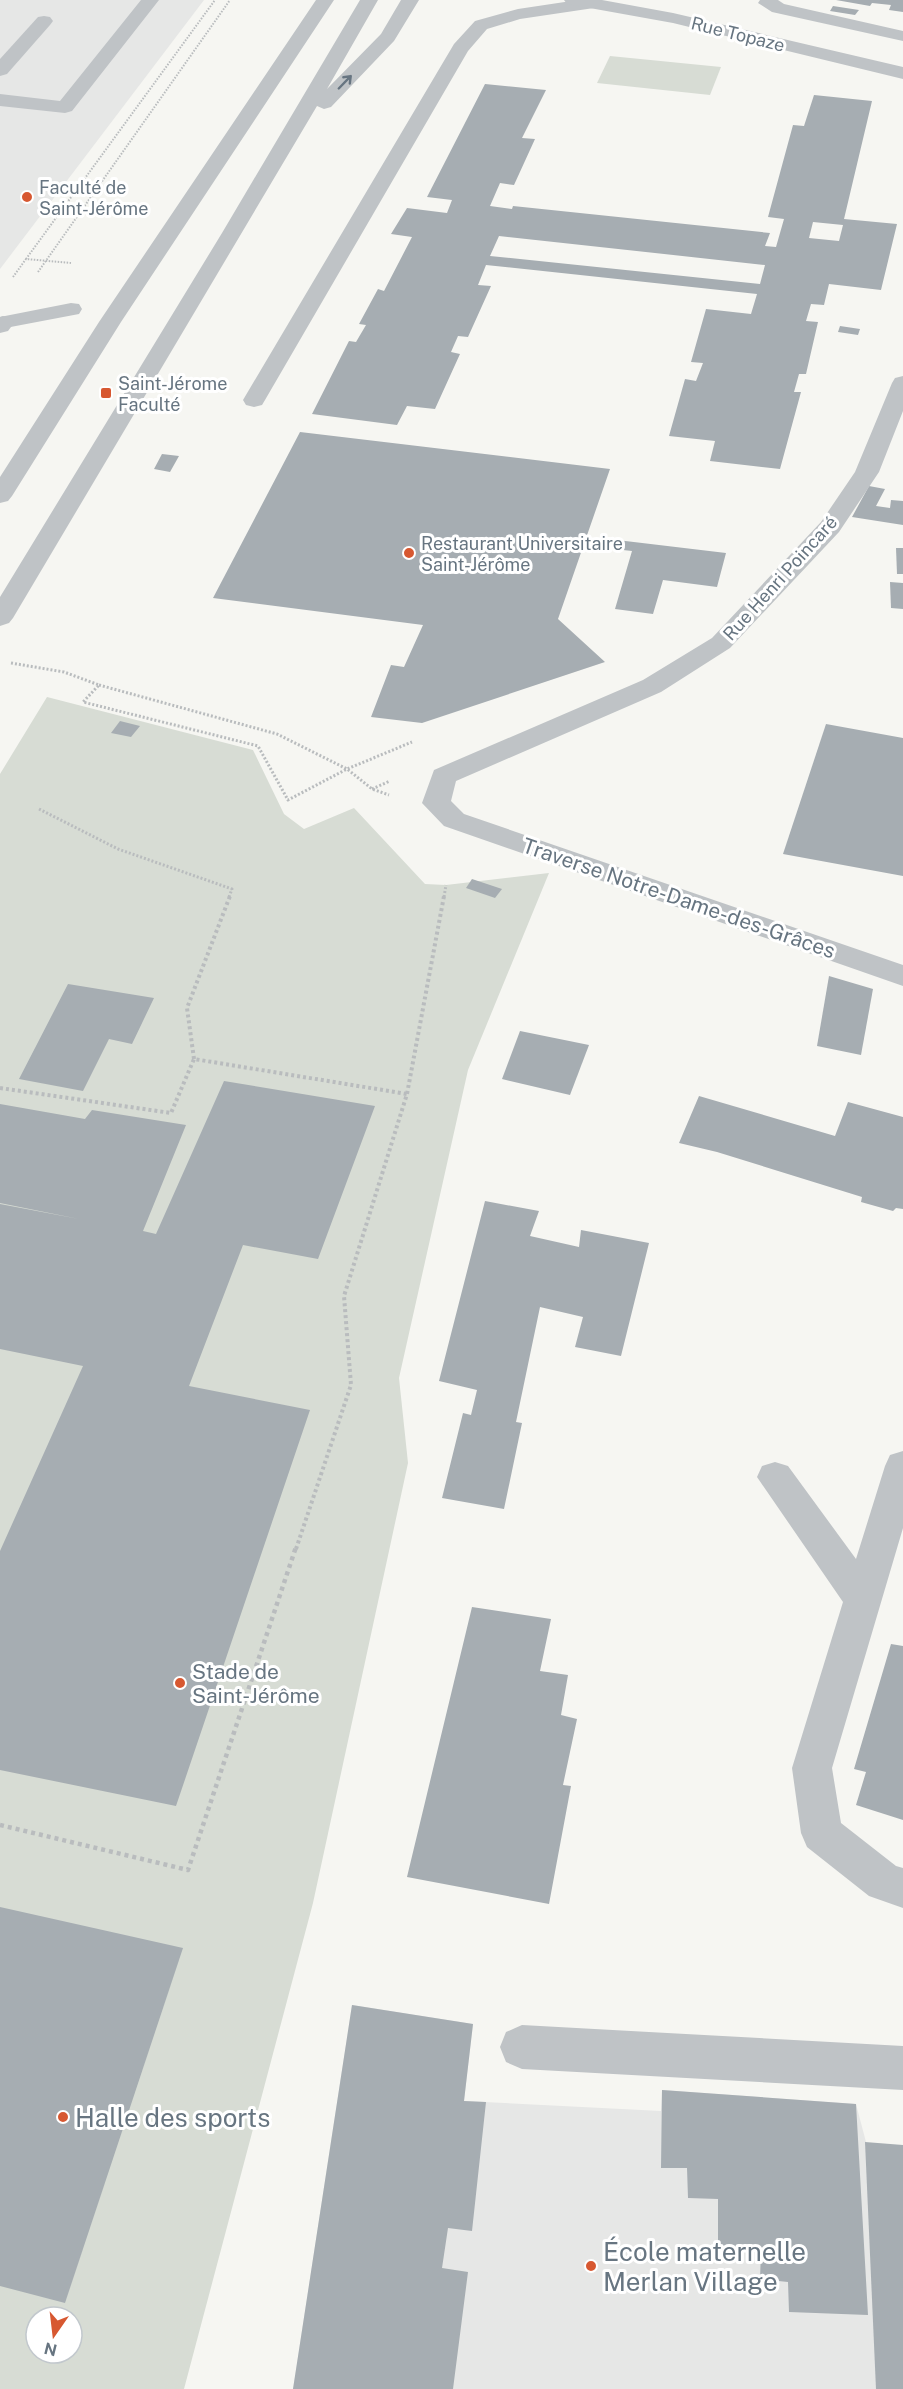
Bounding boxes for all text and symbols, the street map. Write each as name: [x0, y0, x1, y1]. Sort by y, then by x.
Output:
street label: Rue Topaze: [689, 12, 787, 56]
one-way arrow: [337, 74, 352, 89]
place label: Faculté de Saint-Jérôme: [39, 177, 148, 219]
marker: Faculté de Saint-Jérôme: [20, 190, 34, 204]
place label: Saint-Jérome Faculté: [118, 373, 227, 415]
marker: Saint-Jérome Faculté: [99, 386, 113, 400]
street label: Rue Henri Poincaré: [719, 511, 841, 645]
place label: Restaurant Universitaire Saint-Jérôme: [421, 533, 623, 575]
marker: Restaurant Universitaire Saint-Jérôme: [402, 546, 416, 560]
street label: Traverse Notre-Dame-des-Grâces: [519, 833, 839, 963]
place label: Stade de Saint-Jérôme: [192, 1659, 320, 1708]
marker: Stade de Saint-Jérôme: [173, 1676, 187, 1690]
place label: Halle des sports: [75, 2102, 270, 2133]
marker: Halle des sports: [56, 2110, 70, 2124]
place label: École maternelle Merlan Village: [603, 2236, 806, 2297]
marker: École maternelle Merlan Village: [584, 2259, 598, 2273]
north arrow: [24, 2305, 84, 2365]
text: N: [42, 2338, 59, 2360]

